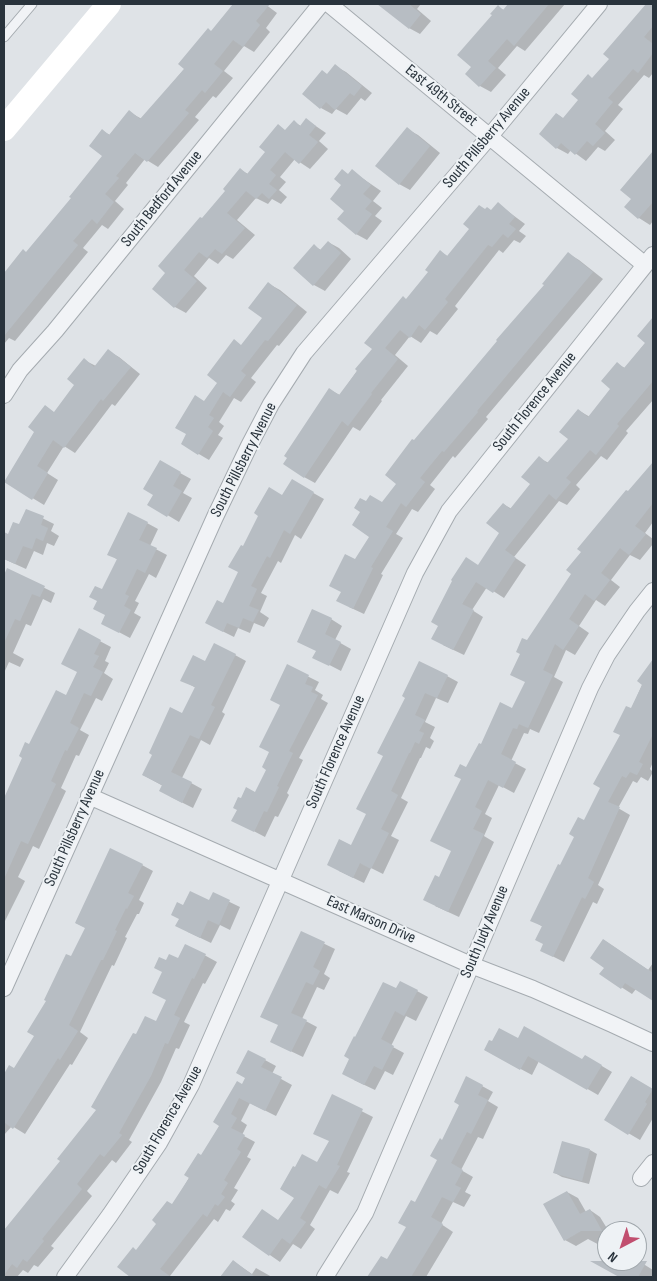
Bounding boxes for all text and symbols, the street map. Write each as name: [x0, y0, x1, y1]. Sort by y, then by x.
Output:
street label: East 49th Street: [401, 61, 481, 131]
street label: South Pillsberry Avenue: [439, 84, 535, 192]
street label: South Bedford Avenue: [117, 147, 207, 251]
street label: South Florence Avenue: [489, 348, 581, 456]
street label: South Pillsberry Avenue: [207, 399, 281, 521]
street label: South Florence Avenue: [302, 692, 370, 812]
street label: South Pillsberry Avenue: [41, 766, 109, 890]
street label: South Judy Avenue: [457, 883, 513, 981]
street label: East Marson Drive: [324, 892, 418, 948]
street label: South Florence Avenue: [129, 1062, 207, 1178]
north arrow: [597, 1221, 647, 1271]
text: N: [604, 1248, 621, 1266]

